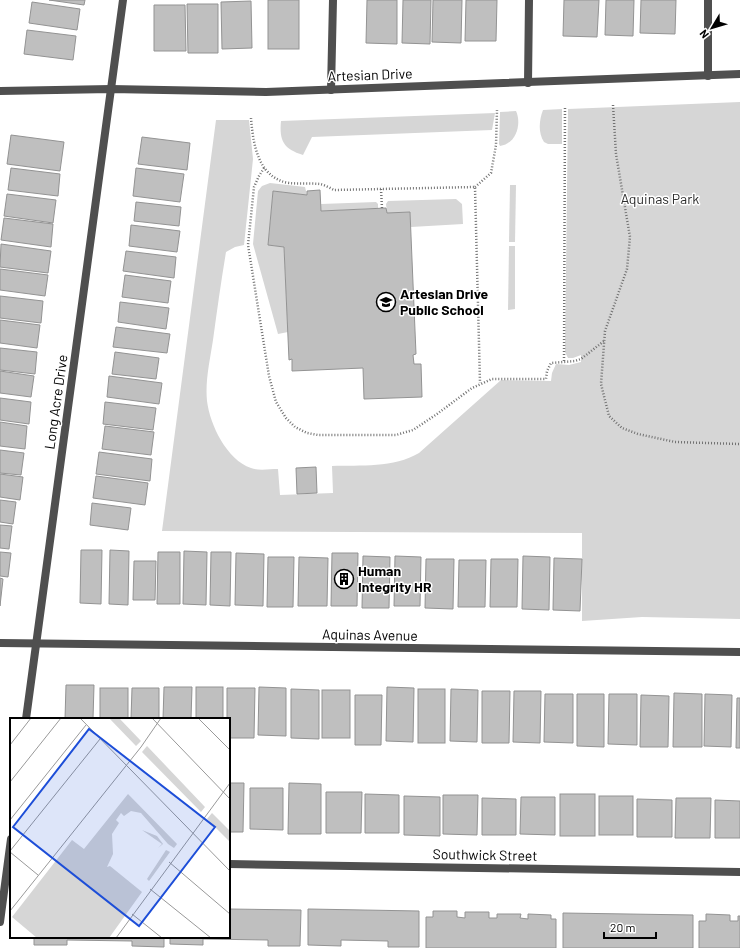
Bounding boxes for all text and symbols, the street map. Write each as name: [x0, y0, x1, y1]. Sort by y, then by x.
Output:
north arrow: [692, 8, 732, 48]
text: N: [696, 28, 711, 41]
street label: Artesian Drive: [327, 65, 413, 84]
park label: Aquinas Park: [621, 190, 699, 207]
place label: Artesian Drive Public School: [400, 285, 488, 318]
school or university icon: Artesian Drive Public School: [375, 291, 397, 313]
street label: Long Acre Drive: [40, 353, 71, 450]
place label: Human Integrity HR: [358, 562, 432, 595]
building icon: Human Integrity HR: [333, 568, 355, 590]
street label: Aquinas Avenue: [322, 625, 418, 644]
inset map: [10, 718, 230, 938]
street label: Southwick Street: [432, 845, 538, 864]
scale bar: [604, 914, 656, 940]
text: 20 m: [610, 920, 636, 934]

